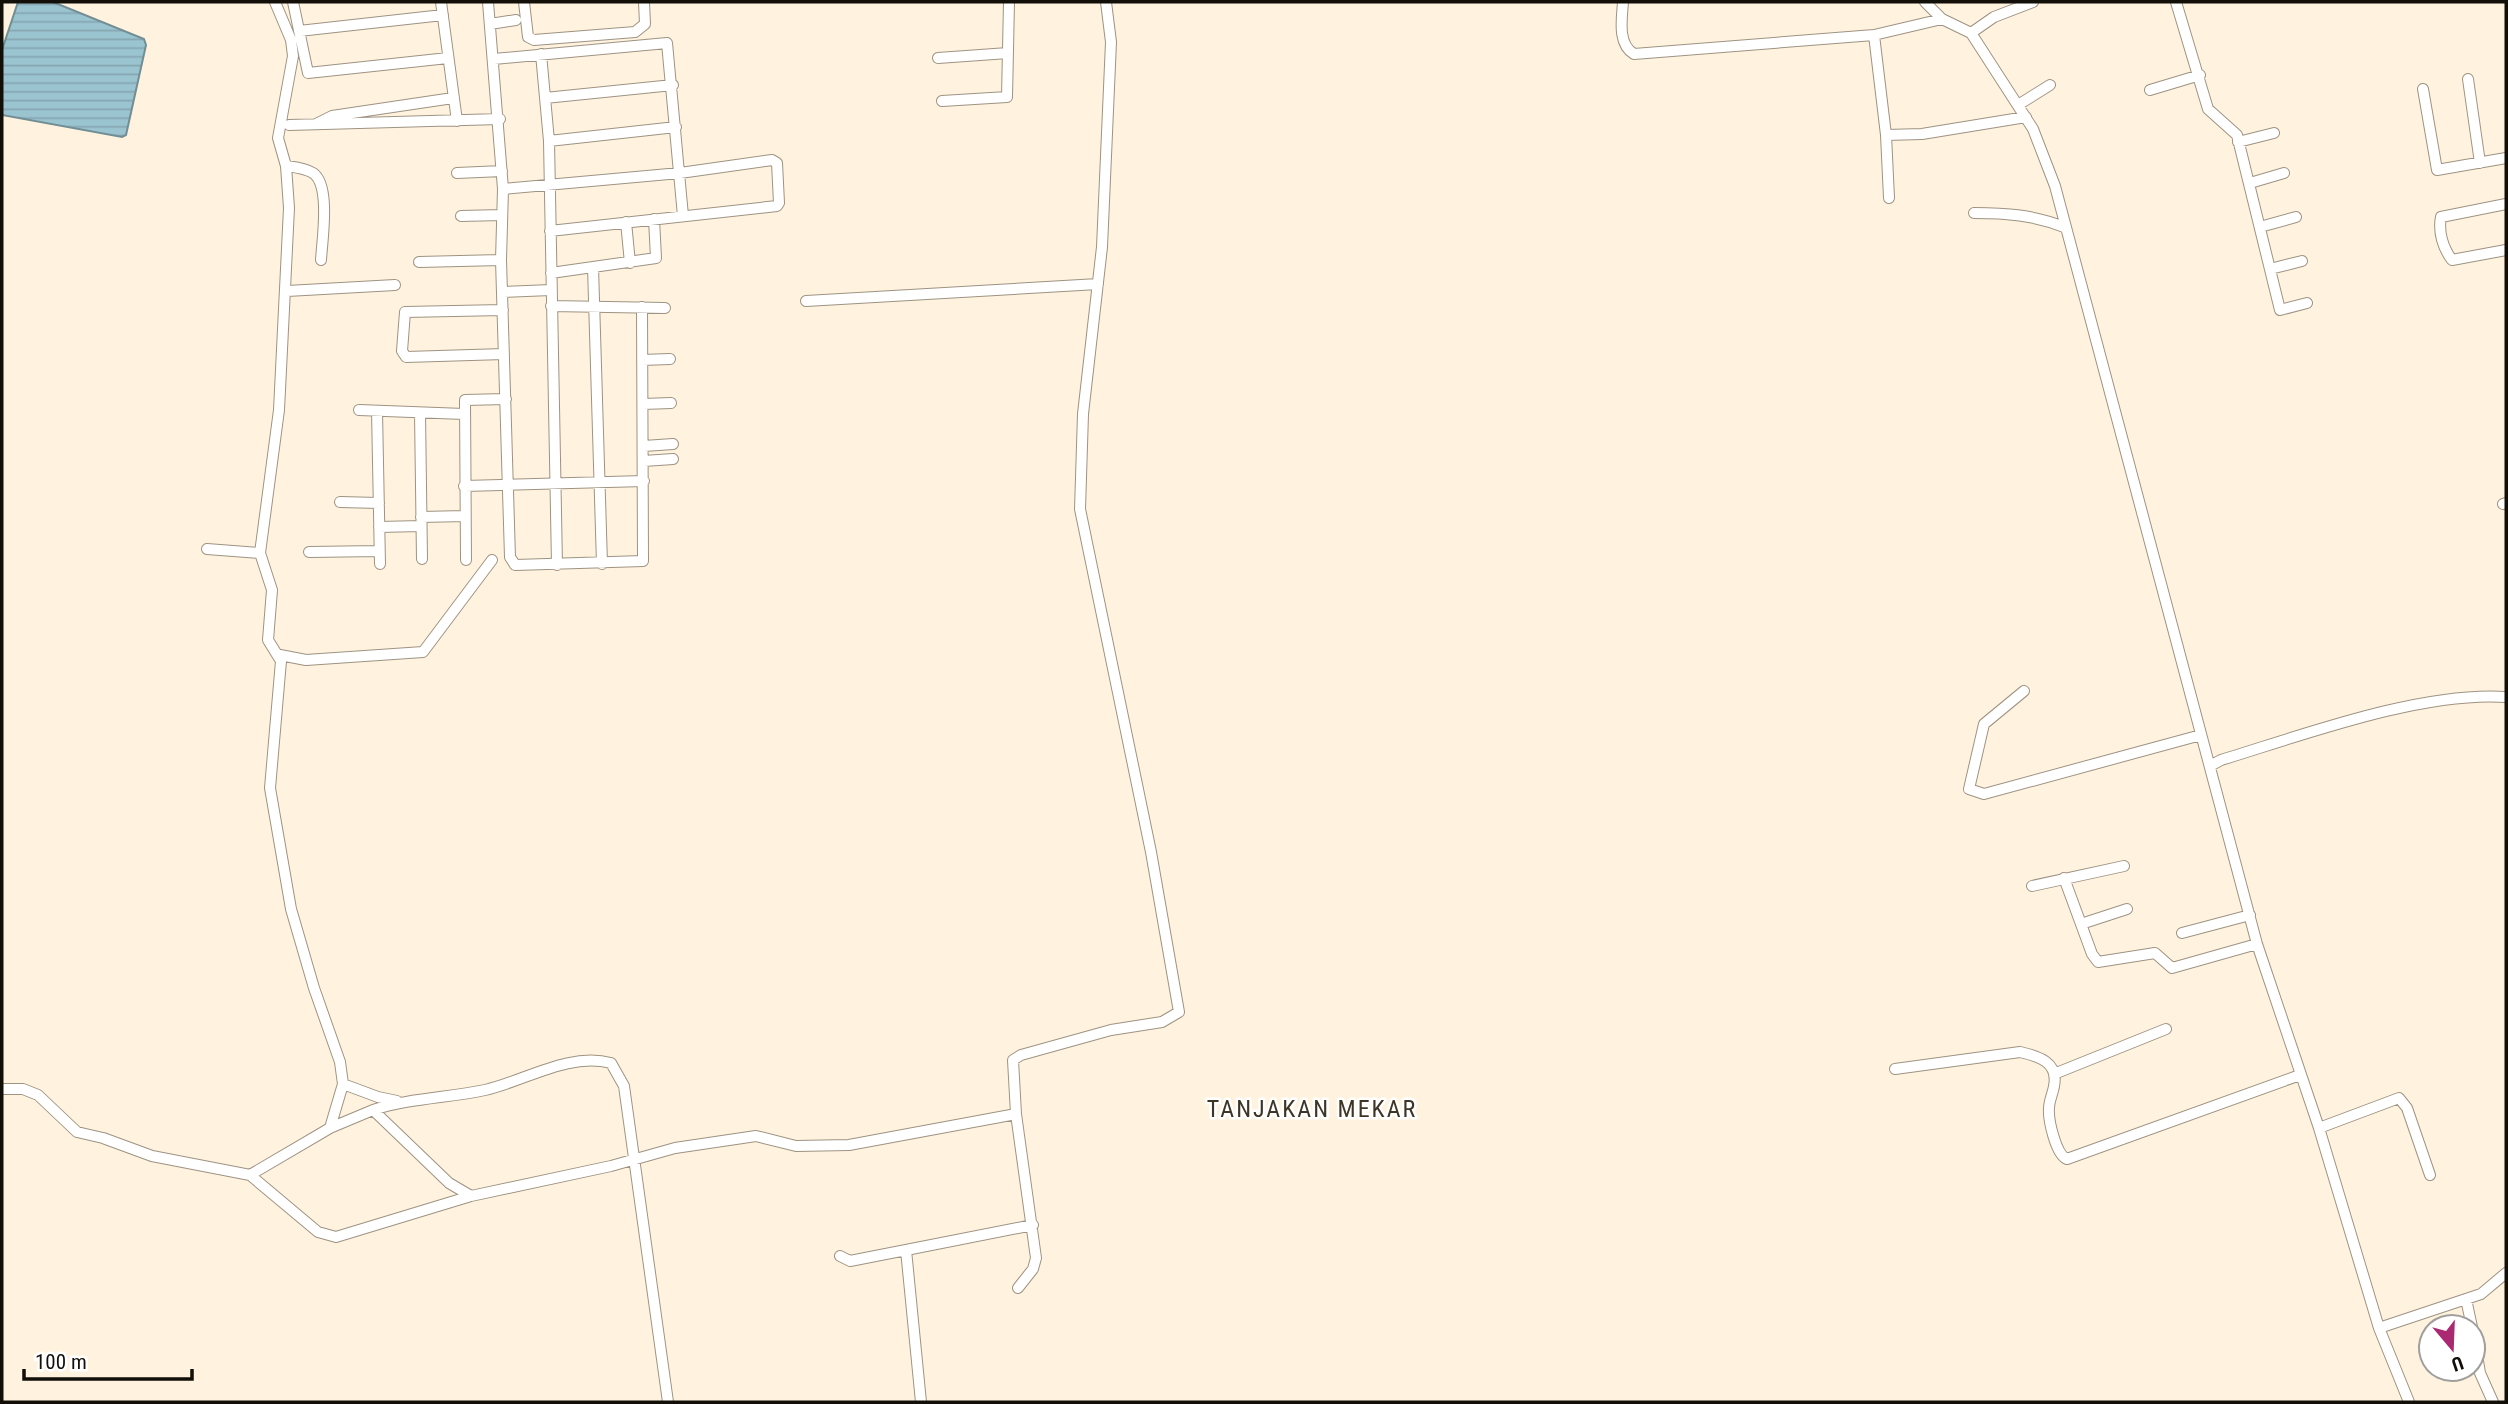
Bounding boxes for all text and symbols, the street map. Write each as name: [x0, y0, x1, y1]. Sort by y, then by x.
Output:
district label: TANJAKAN MEKAR: [1207, 1095, 1417, 1123]
north arrow: [2417, 1313, 2487, 1383]
scale bar: [24, 1338, 192, 1382]
text: 100 m: [35, 1350, 87, 1374]
text: U: [2448, 1351, 2466, 1376]

